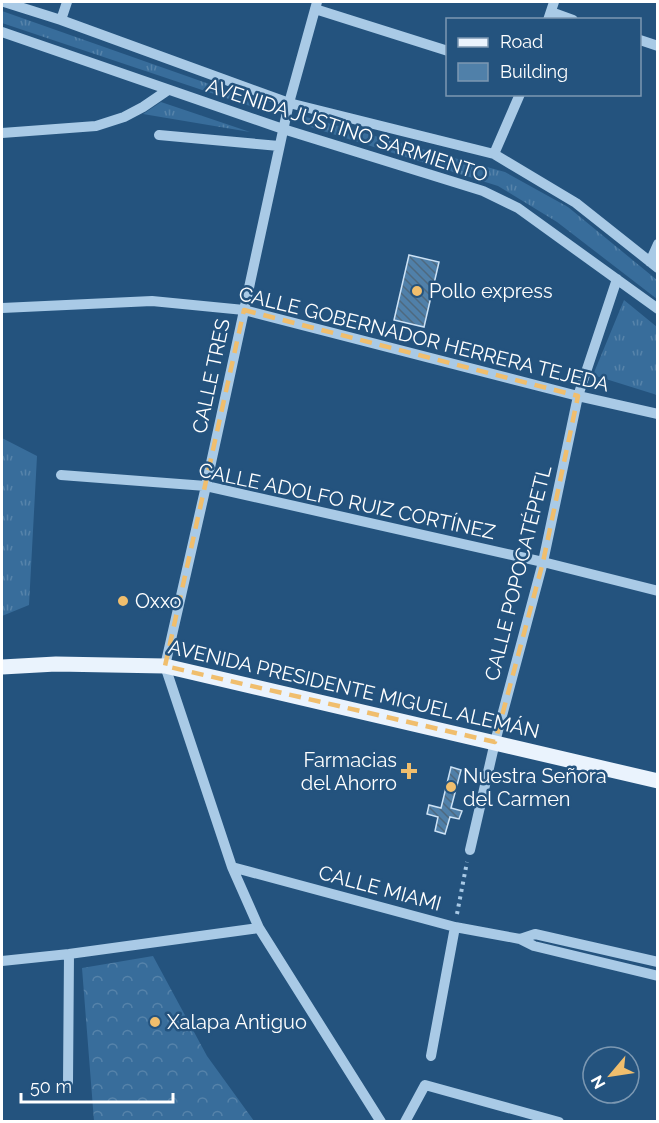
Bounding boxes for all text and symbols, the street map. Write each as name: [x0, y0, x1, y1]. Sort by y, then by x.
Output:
legend: [446, 18, 641, 96]
text: Road: [500, 31, 543, 52]
text: Building: [500, 61, 568, 82]
street label: AVENIDA JUSTINO SARMIENTO: [203, 73, 491, 187]
place label: Pollo express: [429, 279, 553, 303]
street label: CALLE GOBERNADOR HERRERA TEJEDA: [236, 281, 612, 397]
marker: Pollo express: [410, 284, 424, 298]
street label: CALLE TRES: [187, 317, 235, 435]
street label: CALLE ADOLFO RUIZ CORTÍNEZ: [196, 458, 498, 544]
street label: CALLE POPOCATÉPETL: [480, 463, 556, 683]
place label: Oxxo: [135, 589, 182, 613]
marker: Oxxo: [116, 594, 130, 608]
street label: AVENIDA PRESIDENTE MIGUEL ALEMÁN: [166, 635, 542, 743]
place label: Farmacias del Ahorro: [301, 748, 397, 795]
marker: Farmacias del Ahorro: [402, 764, 416, 778]
place label: Nuestra Señora del Carmen: [463, 764, 607, 811]
marker: Nuestra Señora del Carmen: [444, 780, 458, 794]
street label: CALLE MIAMI: [316, 860, 444, 916]
place label: Xalapa Antiguo: [167, 1010, 307, 1034]
marker: Xalapa Antiguo: [148, 1015, 162, 1029]
north arrow: [581, 1045, 641, 1105]
scale bar: [21, 1066, 172, 1104]
text: N: [587, 1072, 610, 1092]
text: 50 m: [30, 1076, 72, 1097]

